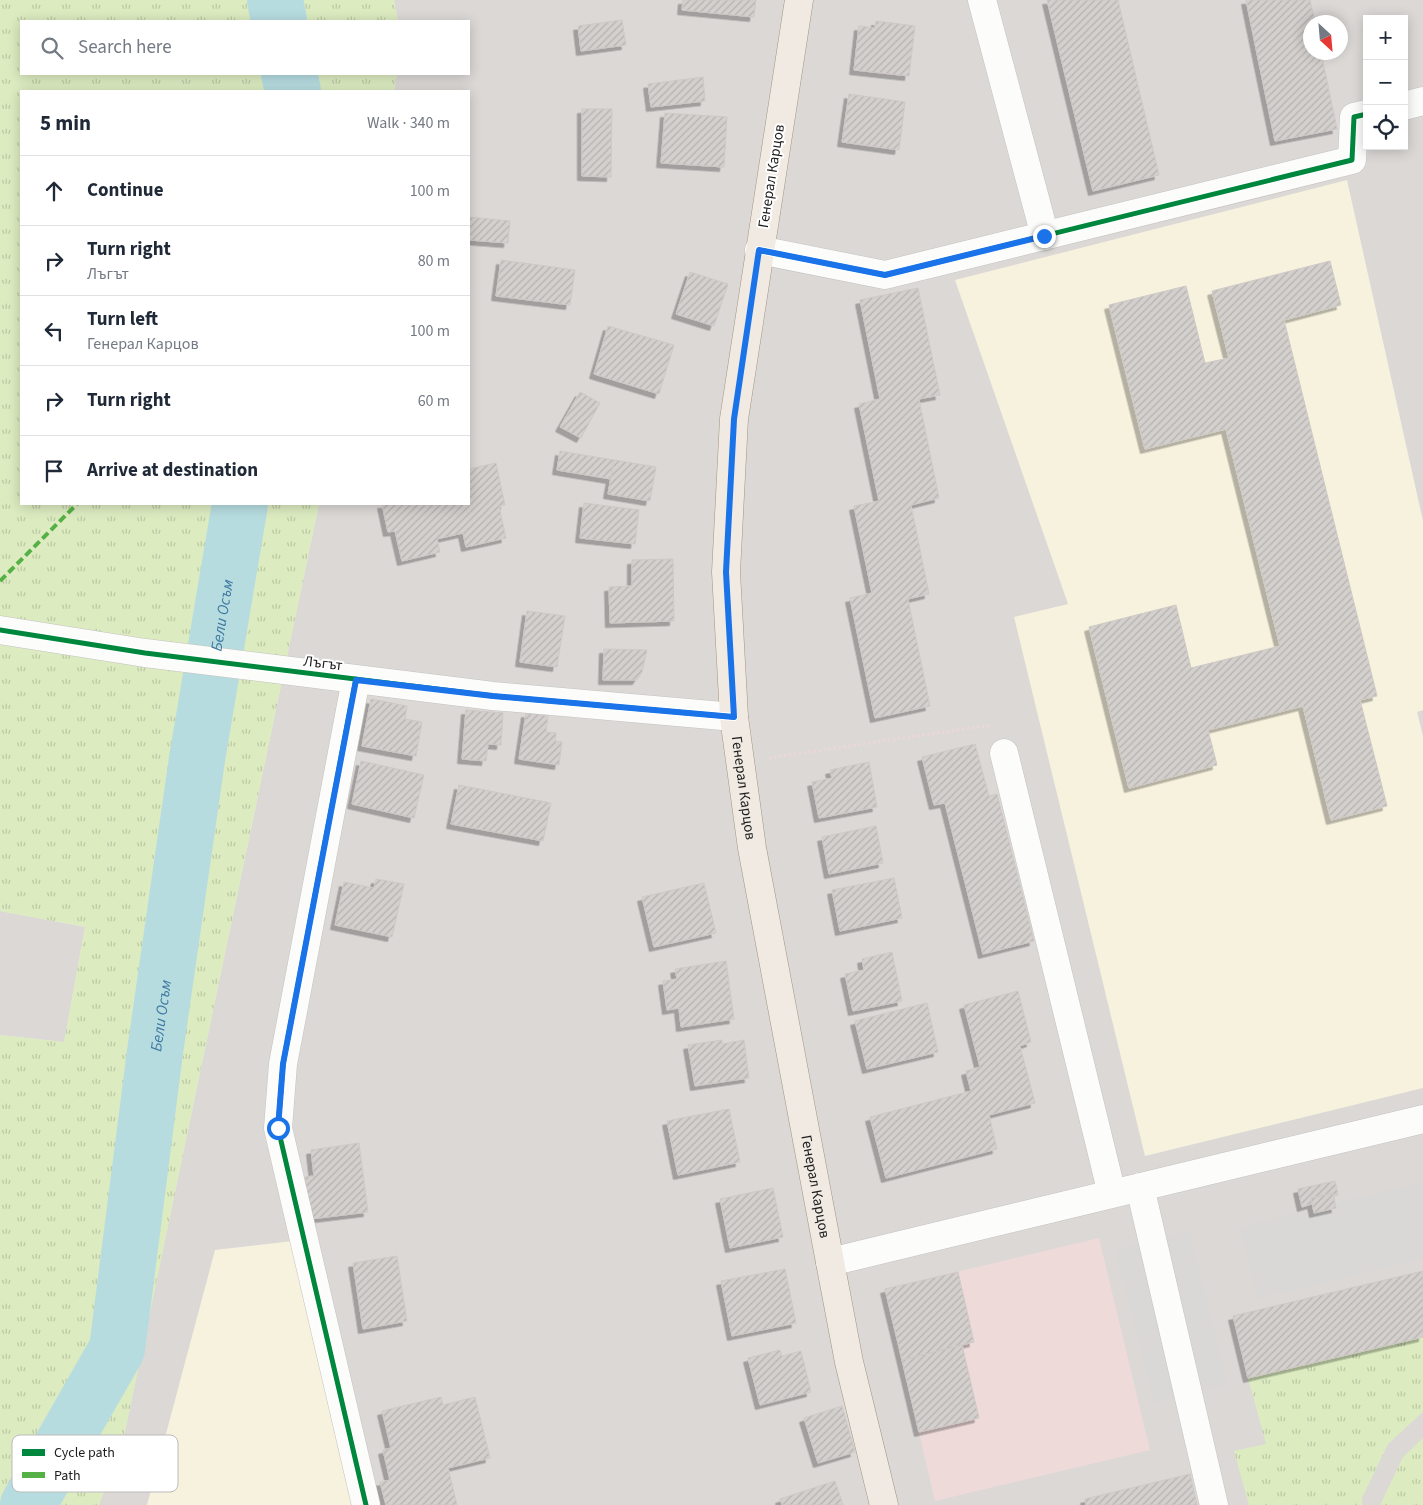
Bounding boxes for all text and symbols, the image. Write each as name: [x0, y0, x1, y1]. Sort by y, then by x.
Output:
north arrow: [1303, 15, 1348, 60]
map controls: [1363, 15, 1408, 150]
button: +: [1363, 15, 1408, 60]
search box: [20, 20, 470, 75]
icon: search: [38, 34, 66, 62]
text: Search here: [78, 34, 172, 61]
button: −: [1363, 60, 1408, 105]
button: locate: [1363, 105, 1408, 150]
text: 5 min: [40, 108, 91, 138]
text: Walk · 340 m: [367, 112, 450, 134]
street label: Генерал Карцов: [753, 122, 790, 229]
icon: ahead: [40, 177, 68, 205]
text: Continue: [87, 177, 164, 204]
text: 100 m: [410, 180, 450, 202]
route end: [1033, 225, 1056, 248]
text: Turn right: [87, 236, 171, 263]
icon: right: [40, 247, 68, 275]
text: 80 m: [418, 250, 450, 272]
text: Лъгът: [87, 263, 129, 285]
text: Turn left: [87, 306, 158, 333]
icon: left: [40, 317, 68, 345]
text: 100 m: [410, 320, 450, 342]
text: Генерал Карцов: [87, 333, 199, 355]
icon: right: [40, 387, 68, 415]
text: Turn right: [87, 387, 171, 414]
text: 60 m: [418, 390, 450, 412]
icon: arrive: [40, 457, 68, 485]
text: Arrive at destination: [87, 457, 258, 484]
water label: Бели Осъм: [205, 578, 239, 653]
street label: Лъгът: [302, 651, 344, 676]
street label: Генерал Карцов: [726, 735, 761, 842]
water label: Бели Осъм: [145, 978, 177, 1053]
route start: [267, 1117, 290, 1140]
street label: Генерал Карцов: [795, 1133, 835, 1240]
legend: [12, 1435, 178, 1492]
text: Cycle path: [54, 1443, 115, 1463]
text: Path: [54, 1466, 81, 1486]

